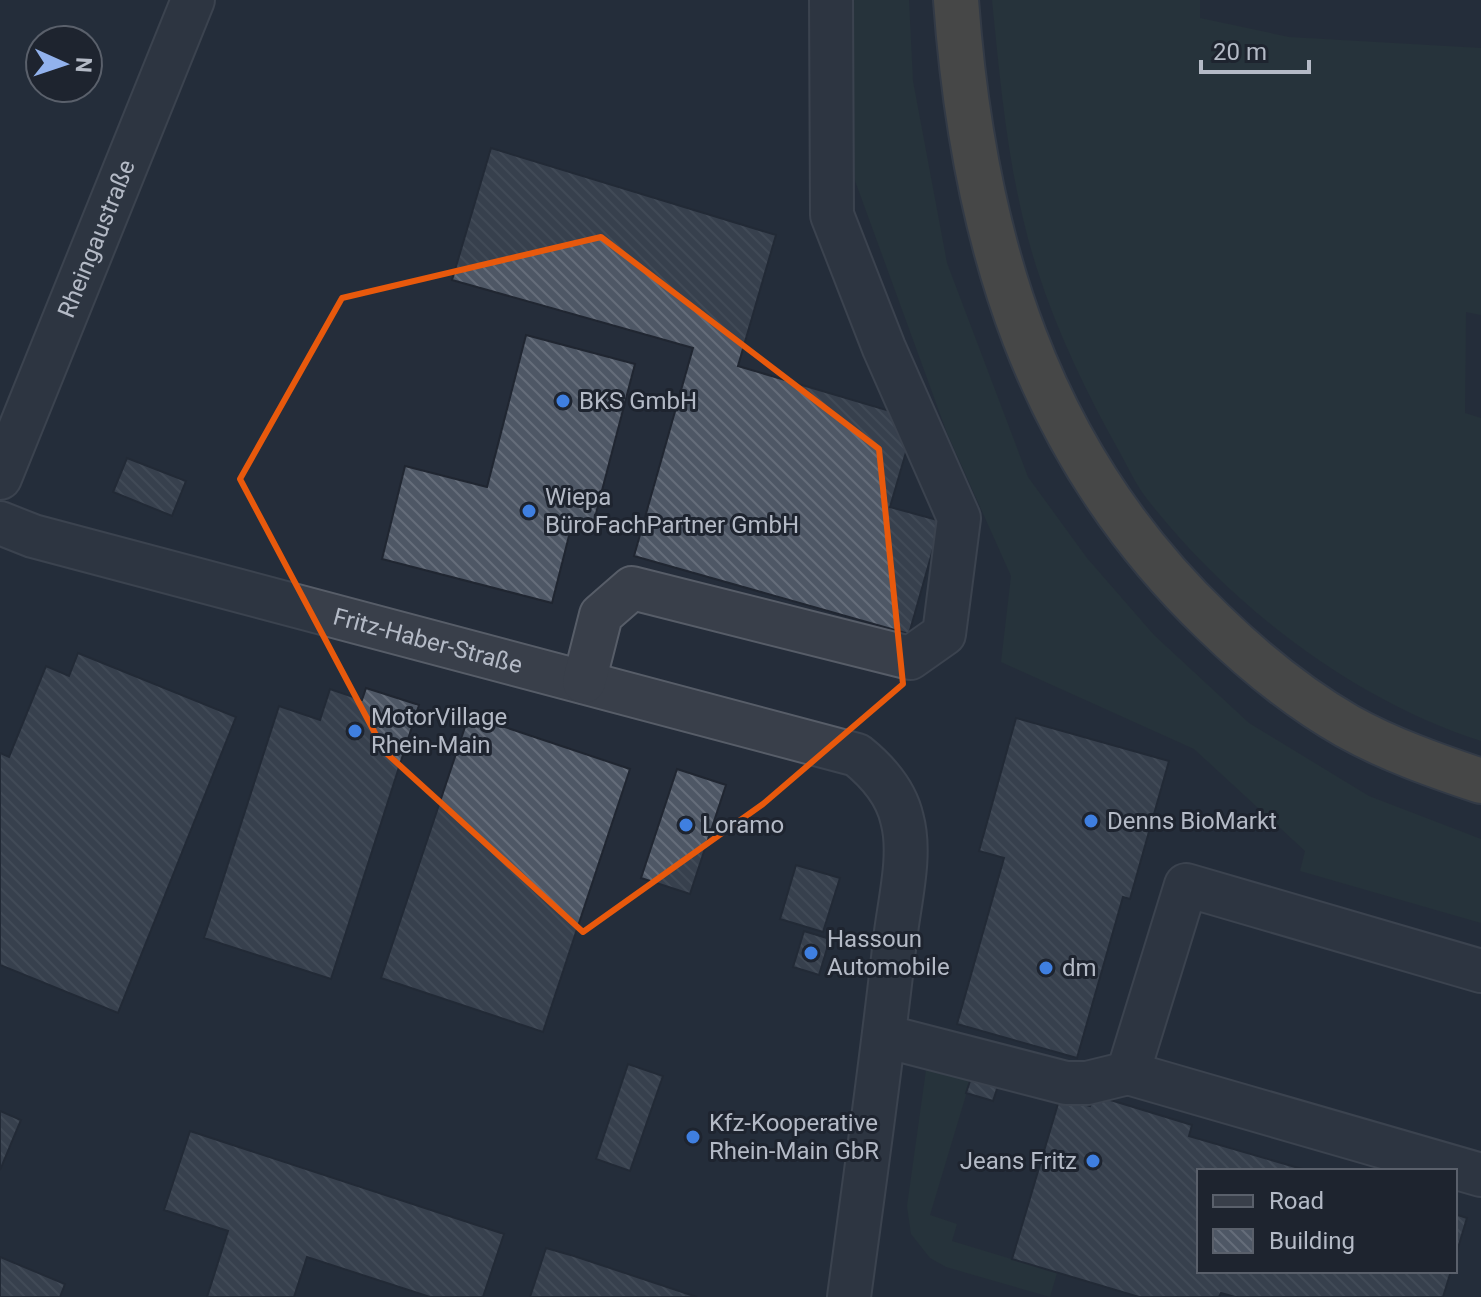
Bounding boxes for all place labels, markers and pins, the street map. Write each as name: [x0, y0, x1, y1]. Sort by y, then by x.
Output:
place label: BKS GmbH: [579, 387, 697, 415]
marker: BKS GmbH: [554, 392, 572, 410]
place label: Wiepa BüroFachPartner GmbH: [545, 483, 799, 539]
marker: Wiepa BüroFachPartner GmbH: [520, 502, 538, 520]
place label: MotorVillage Rhein-Main: [371, 703, 507, 759]
marker: MotorVillage Rhein-Main: [346, 722, 364, 740]
place label: Denns BioMarkt: [1107, 807, 1277, 835]
place label: Loramo: [702, 811, 784, 839]
marker: Denns BioMarkt: [1082, 812, 1100, 830]
marker: Loramo: [677, 816, 695, 834]
place label: Hassoun Automobile: [827, 925, 950, 981]
marker: Hassoun Automobile: [802, 944, 820, 962]
place label: dm: [1062, 954, 1097, 982]
marker: dm: [1037, 959, 1055, 977]
place label: Kfz-Kooperative Rhein-Main GbR: [709, 1109, 879, 1165]
marker: Kfz-Kooperative Rhein-Main GbR: [684, 1128, 702, 1146]
place label: Jeans Fritz: [960, 1147, 1077, 1175]
marker: Jeans Fritz: [1084, 1152, 1102, 1170]

